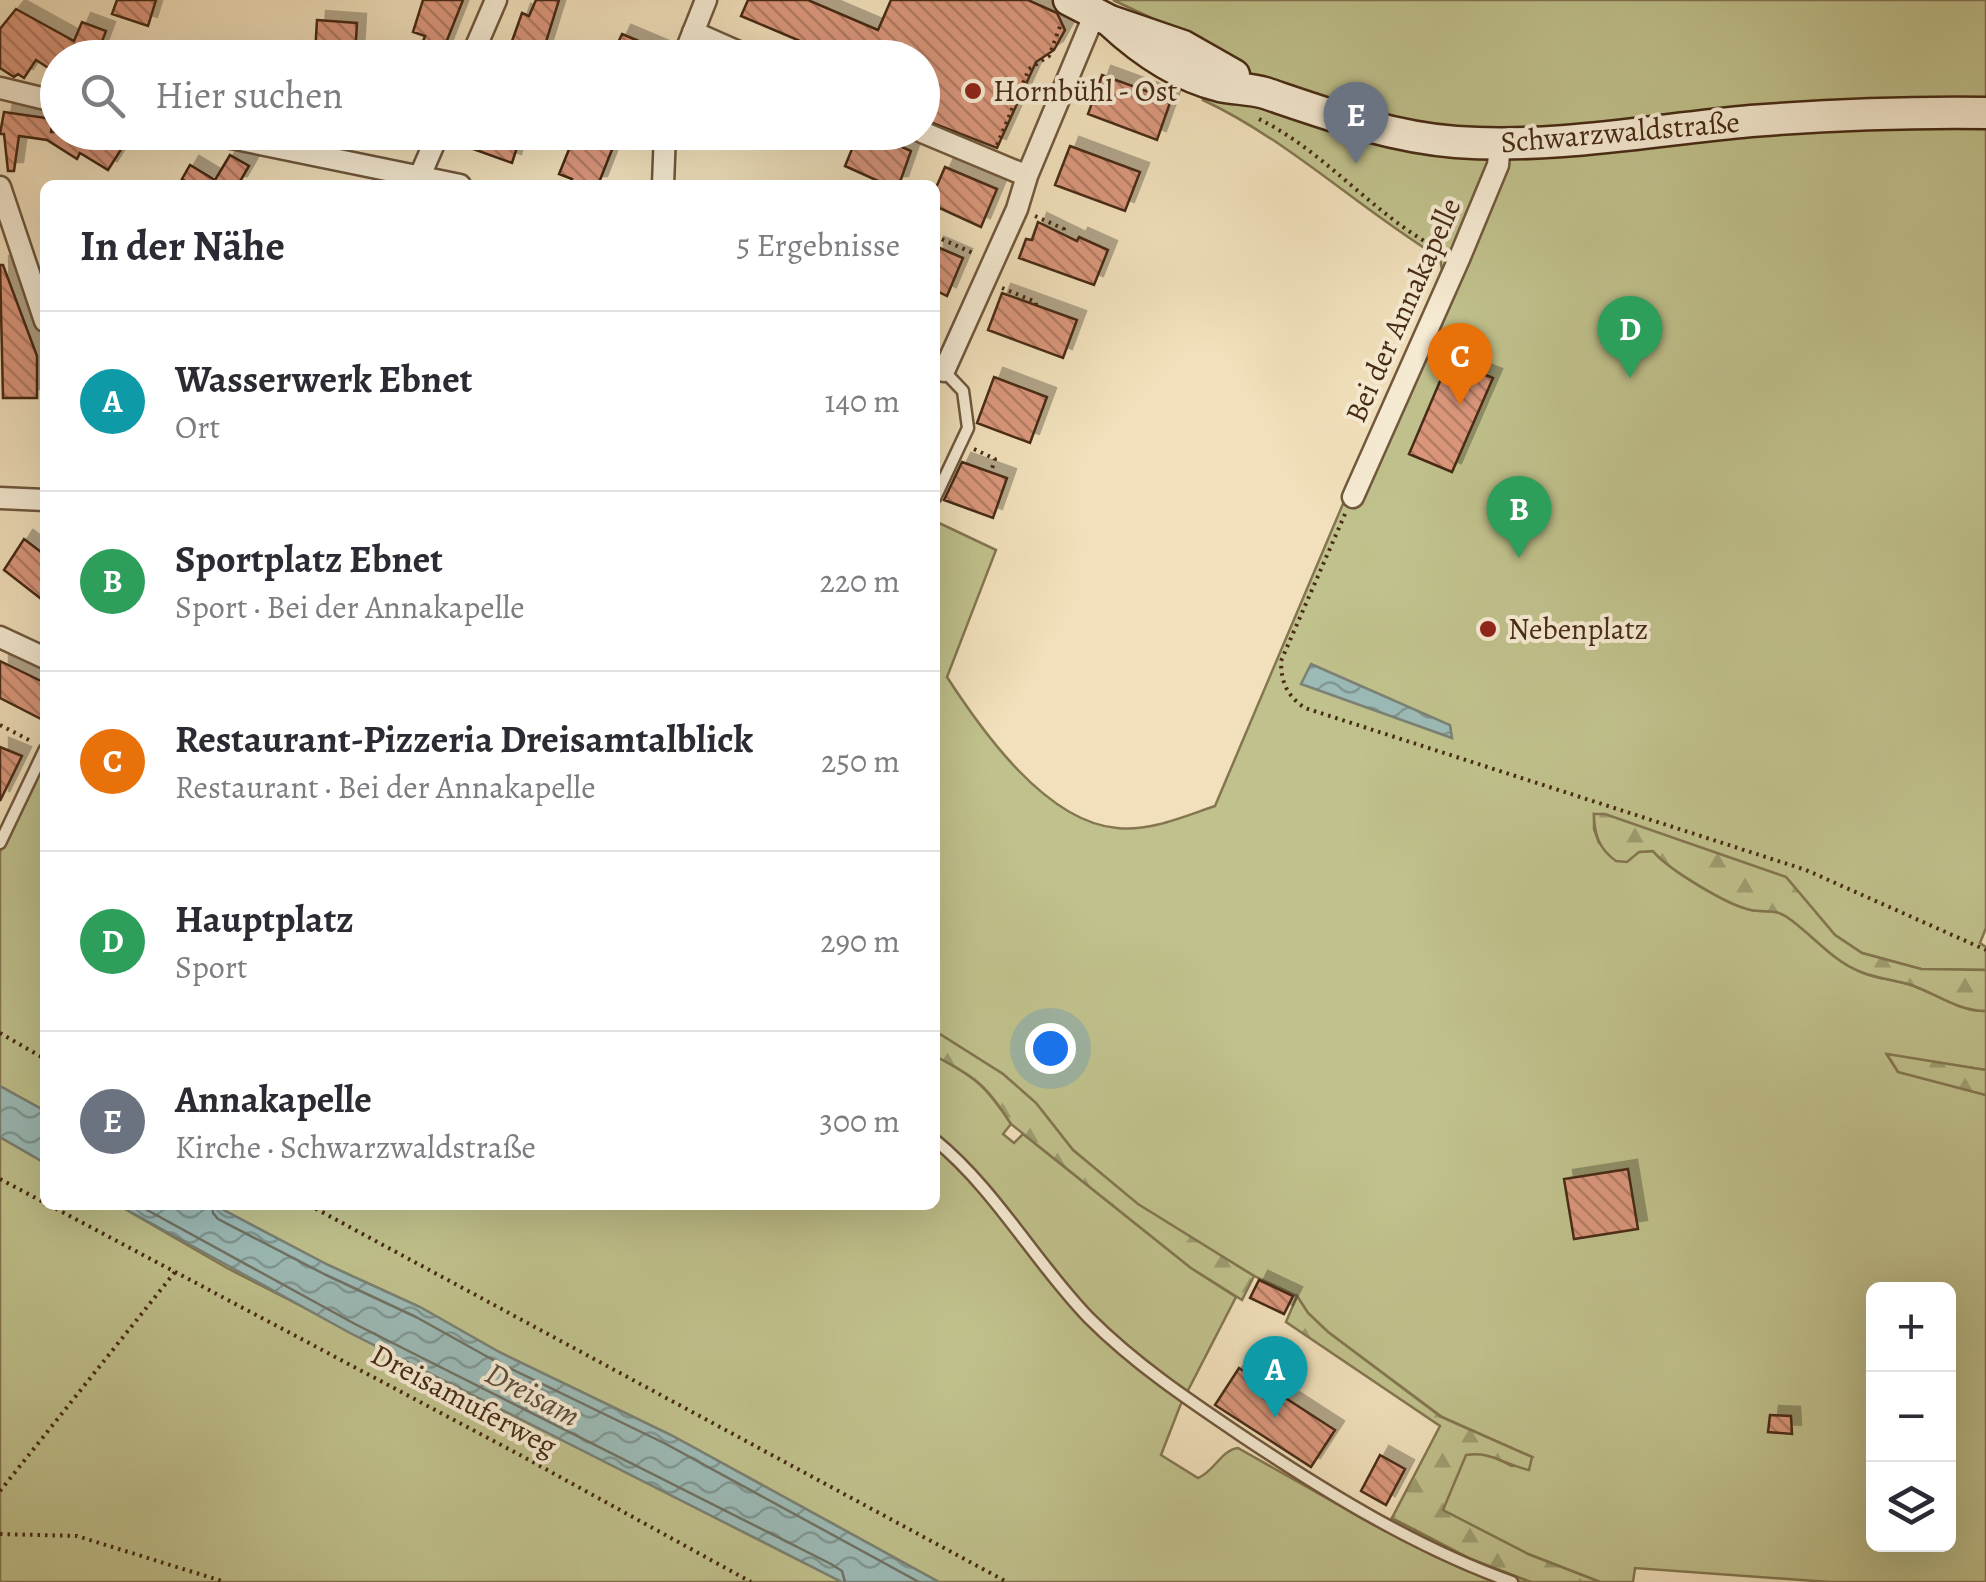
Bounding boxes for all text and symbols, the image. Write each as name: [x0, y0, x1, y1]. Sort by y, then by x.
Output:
search box: [40, 40, 940, 150]
icon: search: [75, 68, 130, 123]
text: Hier suchen: [155, 69, 343, 121]
place label: Hornbühl - Ost: [993, 71, 1178, 111]
marker: Hornbühl - Ost: [962, 80, 984, 102]
pin: E: [1324, 81, 1388, 164]
street label: Schwarzwaldstraße: [1499, 102, 1741, 162]
street label: Bei der Annakapelle: [1336, 191, 1470, 429]
text: In der Nähe: [80, 217, 285, 274]
text: 5 Ergebnisse: [736, 223, 900, 267]
pin: D: [1598, 296, 1662, 378]
pin: C: [1428, 322, 1492, 405]
text: Wasserwerk Ebnet: [175, 353, 472, 405]
text: A: [102, 379, 123, 423]
text: 140 m: [825, 379, 900, 423]
text: Ort: [175, 405, 220, 449]
pin: B: [1486, 476, 1552, 558]
text: Sportplatz Ebnet: [175, 533, 443, 585]
text: B: [102, 559, 123, 603]
text: 220 m: [820, 559, 900, 603]
text: Sport · Bei der Annakapelle: [175, 585, 525, 629]
place label: Nebenplatz: [1508, 609, 1648, 649]
marker: Nebenplatz: [1477, 618, 1499, 640]
text: Restaurant-Pizzeria Dreisamtalblick: [175, 713, 753, 765]
text: C: [103, 739, 122, 783]
text: 250 m: [821, 739, 900, 783]
text: Restaurant · Bei der Annakapelle: [175, 765, 596, 809]
text: Hauptplatz: [175, 893, 354, 945]
text: D: [101, 919, 124, 963]
text: 290 m: [820, 919, 900, 963]
text: Sport: [175, 945, 248, 989]
your location: [1025, 1023, 1076, 1074]
text: Annakapelle: [175, 1073, 372, 1125]
text: E: [103, 1099, 122, 1143]
text: 300 m: [820, 1099, 900, 1143]
text: Kirche · Schwarzwaldstraße: [175, 1125, 536, 1169]
map controls: [1866, 1282, 1956, 1552]
button: +: [1866, 1282, 1956, 1372]
street label: Dreisamuferweg: [364, 1334, 564, 1466]
pin: A: [1242, 1336, 1308, 1418]
water label: Dreisam: [478, 1351, 588, 1437]
button: −: [1866, 1372, 1956, 1462]
button: layers: [1866, 1462, 1956, 1552]

